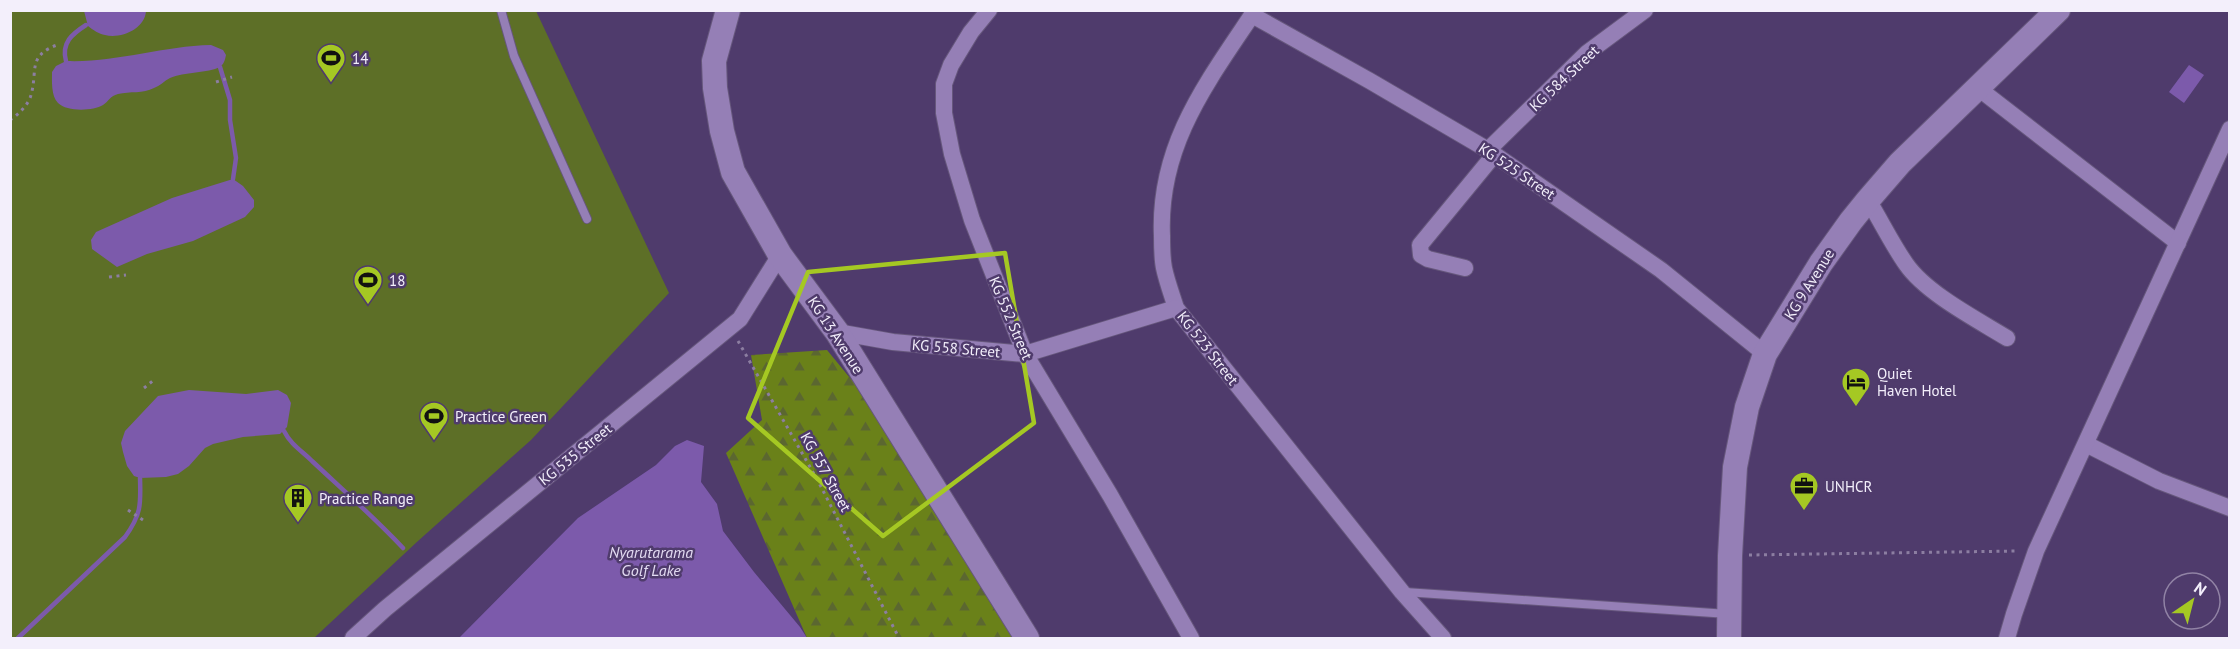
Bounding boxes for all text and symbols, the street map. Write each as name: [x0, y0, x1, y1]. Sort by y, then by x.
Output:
street label: KG 584 Street: [1525, 41, 1603, 115]
sports icon: 14: [315, 42, 347, 84]
place label: 14: [352, 49, 368, 68]
street label: KG 525 Street: [1475, 138, 1559, 204]
street label: KG 9 Avenue: [1780, 245, 1838, 323]
sports icon: 18: [352, 264, 384, 306]
place label: 18: [389, 271, 405, 290]
street label: KG 552 Street: [985, 274, 1037, 362]
street label: KG 13 Avenue: [804, 293, 868, 377]
street label: KG 523 Street: [1173, 307, 1243, 389]
street label: KG 558 Street: [911, 335, 1001, 361]
place label: Quiet Haven Hotel: [1877, 364, 1957, 400]
hotel icon: Quiet Haven Hotel: [1840, 366, 1872, 408]
sports icon: Practice Green: [418, 400, 450, 442]
place label: Practice Green: [455, 407, 547, 426]
street label: KG 535 Street: [535, 419, 615, 489]
street label: KG 557 Street: [796, 429, 856, 515]
office icon: UNHCR: [1788, 470, 1820, 512]
place label: UNHCR: [1825, 477, 1873, 496]
building icon: Practice Range: [282, 482, 314, 524]
place label: Practice Range: [319, 489, 413, 508]
water label: Nyarutarama Golf Lake: [609, 542, 693, 580]
north arrow: [2162, 571, 2222, 631]
text: N: [2191, 578, 2211, 600]

